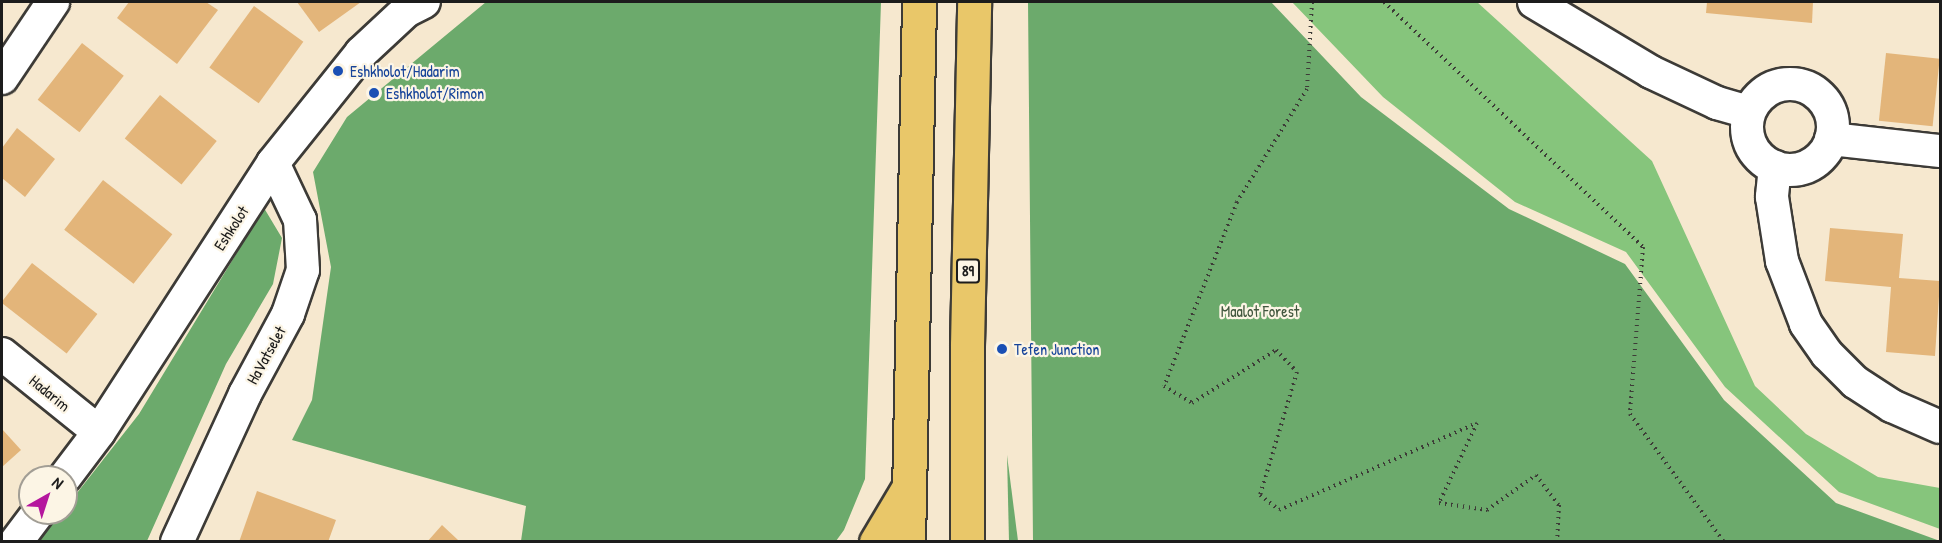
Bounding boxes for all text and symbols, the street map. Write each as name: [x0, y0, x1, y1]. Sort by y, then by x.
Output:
place label: Eshkholot/Hadarim: [350, 61, 460, 81]
marker: Eshkholot/Hadarim: [331, 64, 345, 78]
place label: Eshkholot/Rimon: [386, 83, 484, 103]
marker: Eshkholot/Rimon: [367, 86, 381, 100]
street label: Eshkolot: [210, 202, 252, 254]
road number: 89: [956, 259, 980, 283]
park label: Maalot Forest: [1221, 301, 1299, 321]
street label: HaVatselet: [242, 323, 290, 387]
place label: Tefen Junction: [1014, 339, 1099, 359]
marker: Tefen Junction: [995, 342, 1009, 356]
street label: Hadarim: [26, 371, 74, 415]
north arrow: [18, 465, 78, 525]
text: N: [48, 471, 68, 494]

